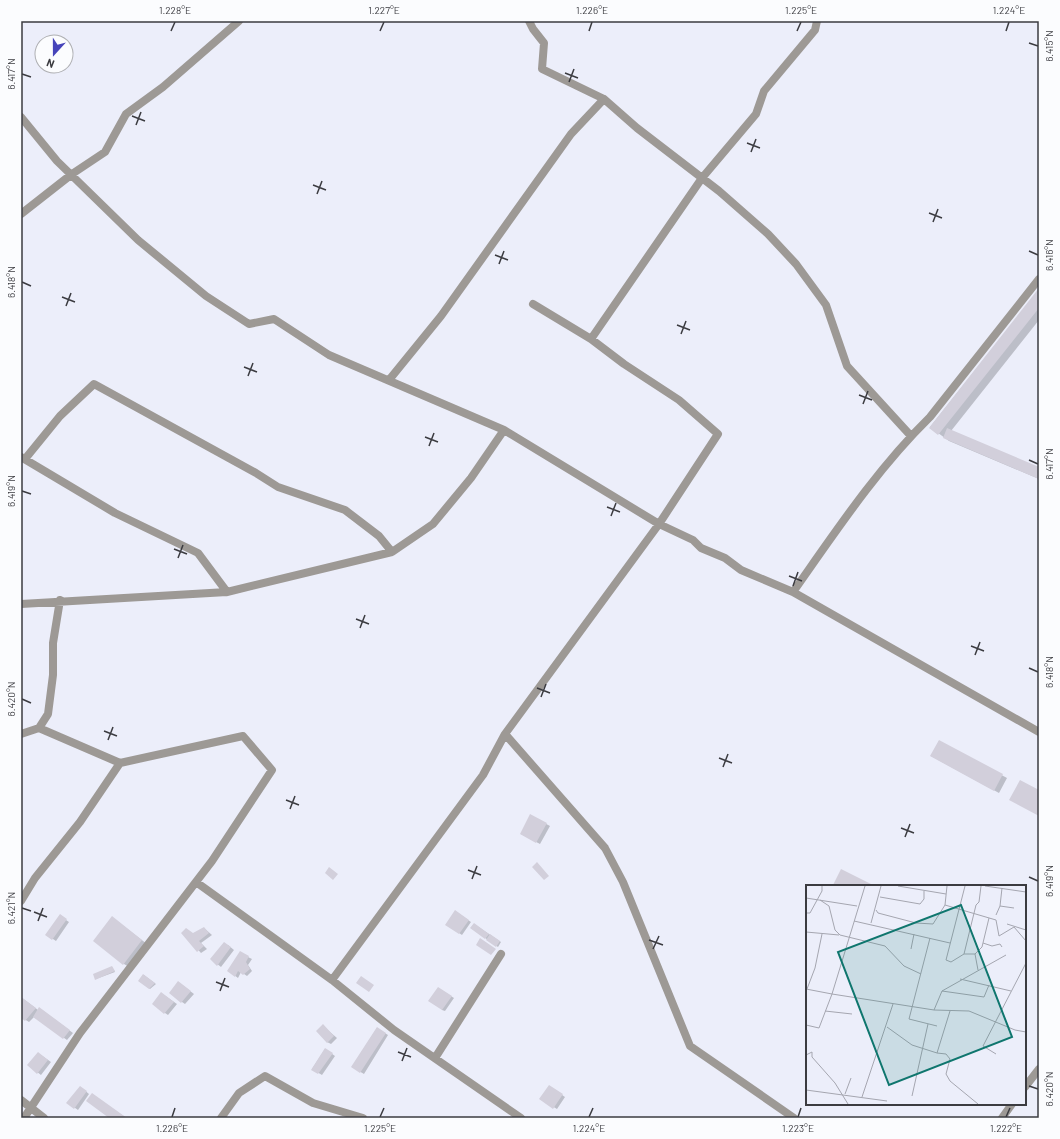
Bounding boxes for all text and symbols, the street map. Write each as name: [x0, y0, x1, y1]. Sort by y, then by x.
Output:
text: 1.228°E: [159, 4, 191, 16]
text: 1.227°E: [368, 4, 400, 16]
text: 1.226°E: [576, 4, 608, 16]
text: 1.225°E: [785, 4, 817, 16]
text: 1.224°E: [993, 4, 1025, 16]
text: 6.415°N: [1043, 30, 1055, 62]
north arrow: [34, 34, 74, 74]
text: N: [44, 56, 56, 71]
text: 6.417°N: [5, 58, 17, 90]
text: 6.416°N: [1043, 239, 1055, 271]
text: 6.418°N: [5, 266, 17, 298]
text: 6.417°N: [1043, 448, 1055, 480]
text: 6.419°N: [5, 475, 17, 507]
text: 6.418°N: [1043, 656, 1055, 688]
text: 6.420°N: [5, 681, 17, 717]
text: 6.419°N: [1043, 865, 1055, 897]
inset map: [806, 885, 1026, 1105]
text: 6.421°N: [5, 892, 17, 924]
text: 6.420°N: [1043, 1071, 1055, 1107]
text: 1.226°E: [156, 1122, 188, 1134]
text: 1.225°E: [364, 1122, 396, 1134]
text: 1.224°E: [573, 1122, 605, 1134]
text: 1.223°E: [782, 1122, 814, 1134]
text: 1.222°E: [990, 1122, 1022, 1134]

